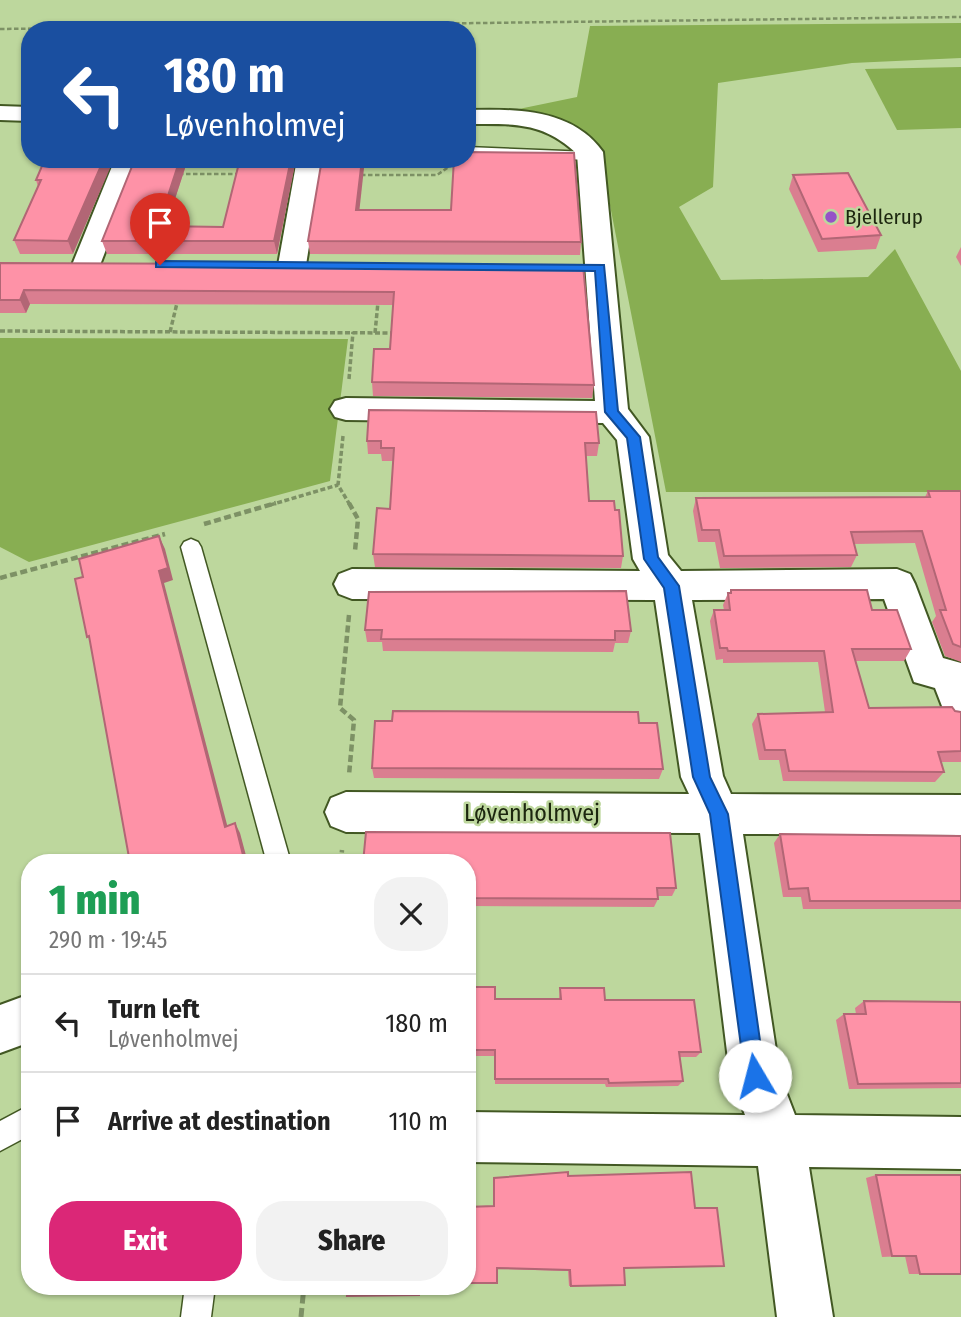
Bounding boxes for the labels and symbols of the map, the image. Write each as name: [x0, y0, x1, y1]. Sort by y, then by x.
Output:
pin: [130, 193, 190, 265]
place label: Bjellerup: [845, 204, 923, 230]
marker: Bjellerup: [823, 209, 839, 225]
street label: Løvenholmvej: [464, 799, 600, 827]
position arrow: [718, 1039, 792, 1113]

